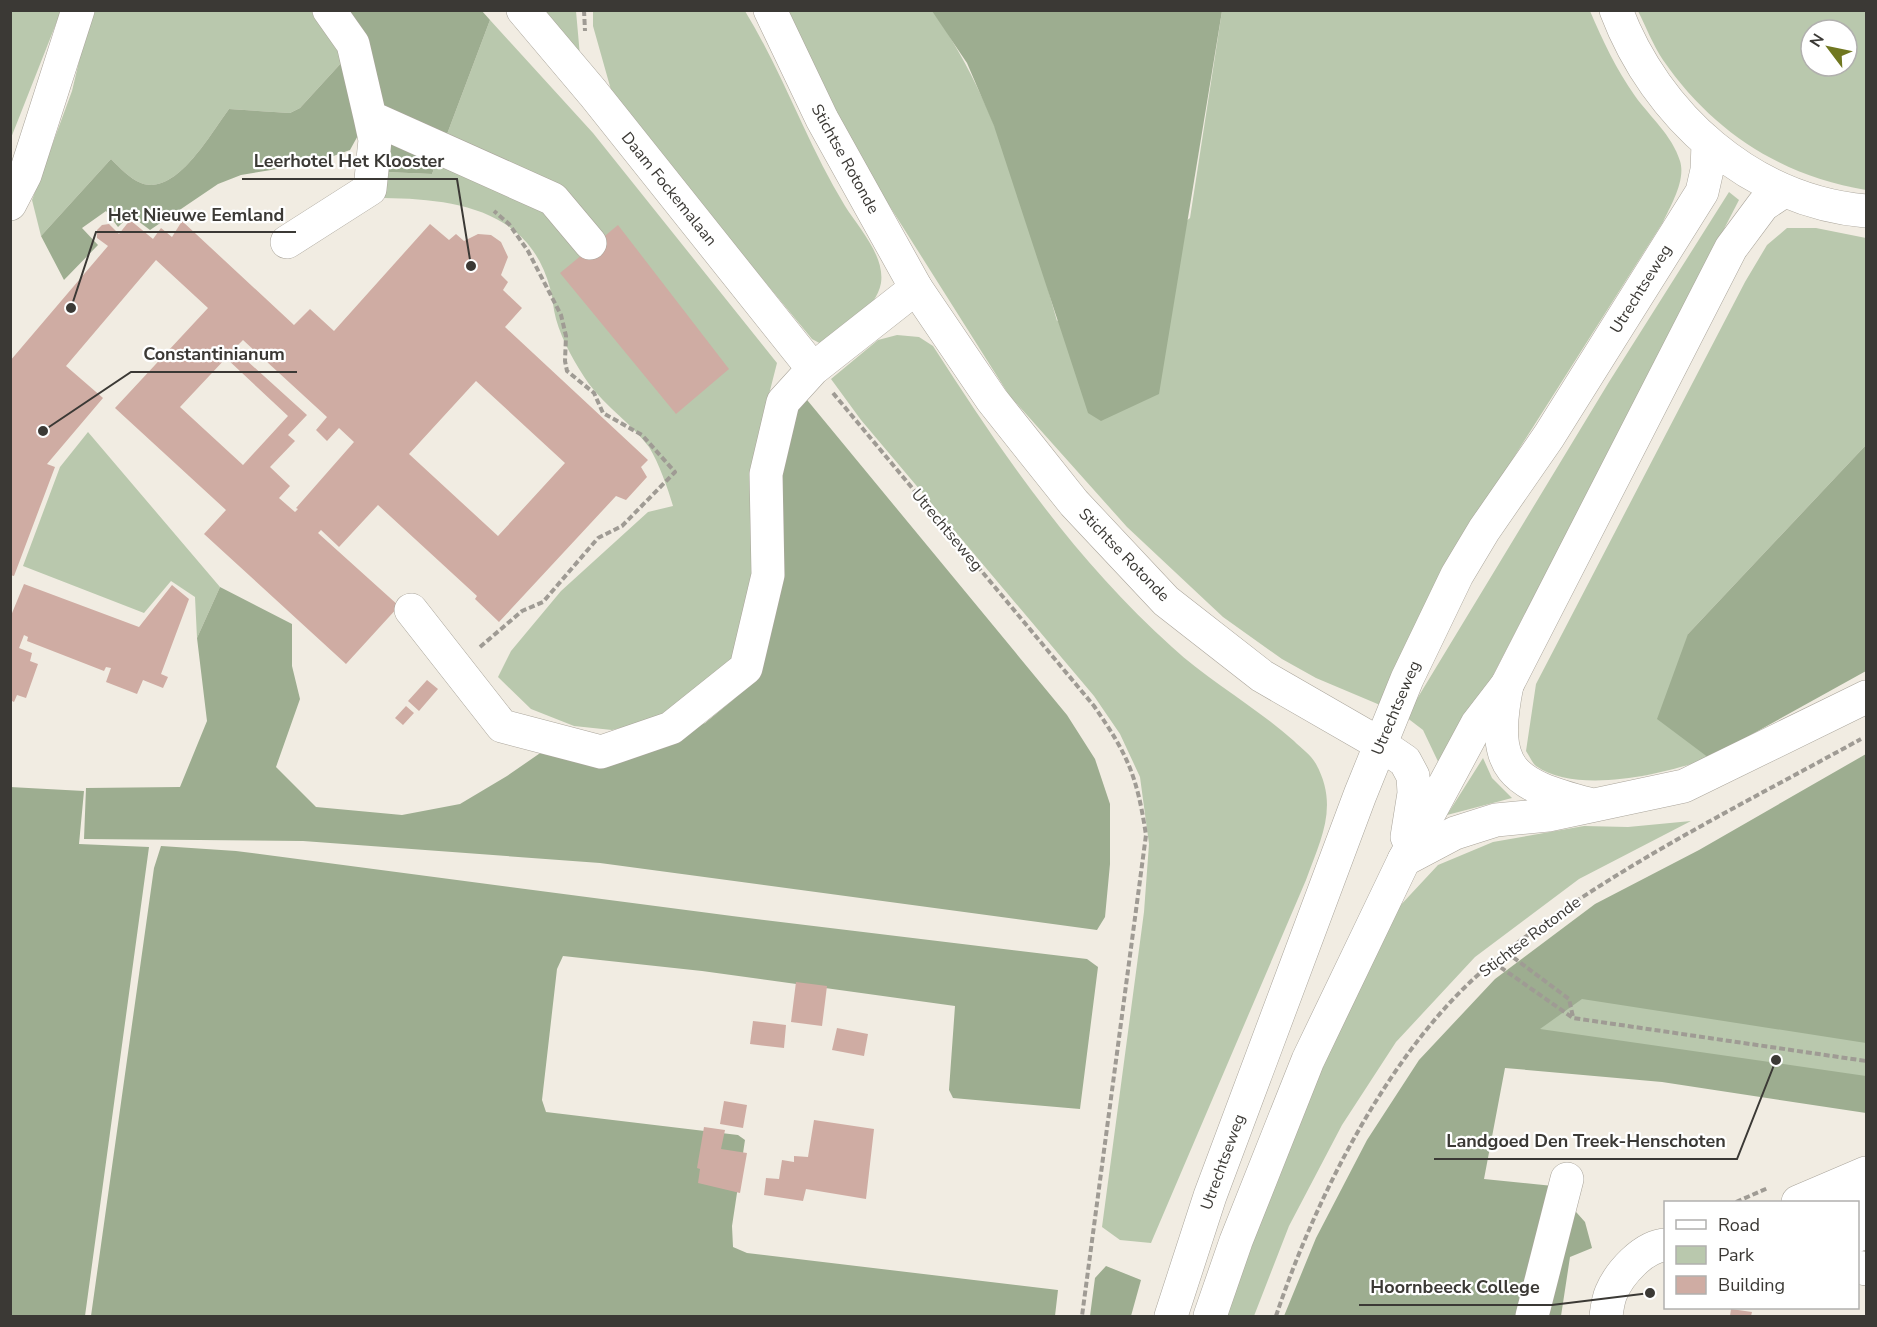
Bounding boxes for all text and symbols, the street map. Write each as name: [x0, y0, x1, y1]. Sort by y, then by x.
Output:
north arrow: [1799, 18, 1859, 78]
text: N: [1805, 30, 1830, 51]
street label: Stichtse Rotonde: [806, 100, 884, 218]
street label: Daam Fockemalaan: [616, 127, 722, 251]
callout: Leerhotel Het Klooster: [242, 143, 457, 179]
text: Leerhotel Het Klooster: [254, 149, 444, 173]
callout: Het Nieuwe Eemland: [96, 196, 296, 232]
text: Het Nieuwe Eemland: [108, 203, 284, 227]
street label: Utrechtseweg: [1605, 240, 1677, 338]
callout: Constantinianum: [131, 336, 297, 372]
text: Constantinianum: [143, 342, 285, 366]
street label: Utrechtseweg: [906, 484, 988, 576]
street label: Stichtse Rotonde: [1074, 503, 1174, 607]
street label: Utrechtseweg: [1366, 657, 1426, 759]
street label: Stichtse Rotonde: [1475, 891, 1585, 983]
street label: Utrechtseweg: [1195, 1111, 1251, 1213]
callout: Landgoed Den Treek-Henschoten: [1434, 1123, 1737, 1159]
text: Landgoed Den Treek-Henschoten: [1446, 1129, 1726, 1153]
legend: [1664, 1201, 1859, 1309]
text: Road: [1718, 1213, 1760, 1237]
text: Park: [1718, 1243, 1755, 1267]
callout: Hoornbeeck College: [1359, 1269, 1552, 1305]
text: Building: [1718, 1273, 1785, 1297]
text: Hoornbeeck College: [1370, 1275, 1540, 1299]

